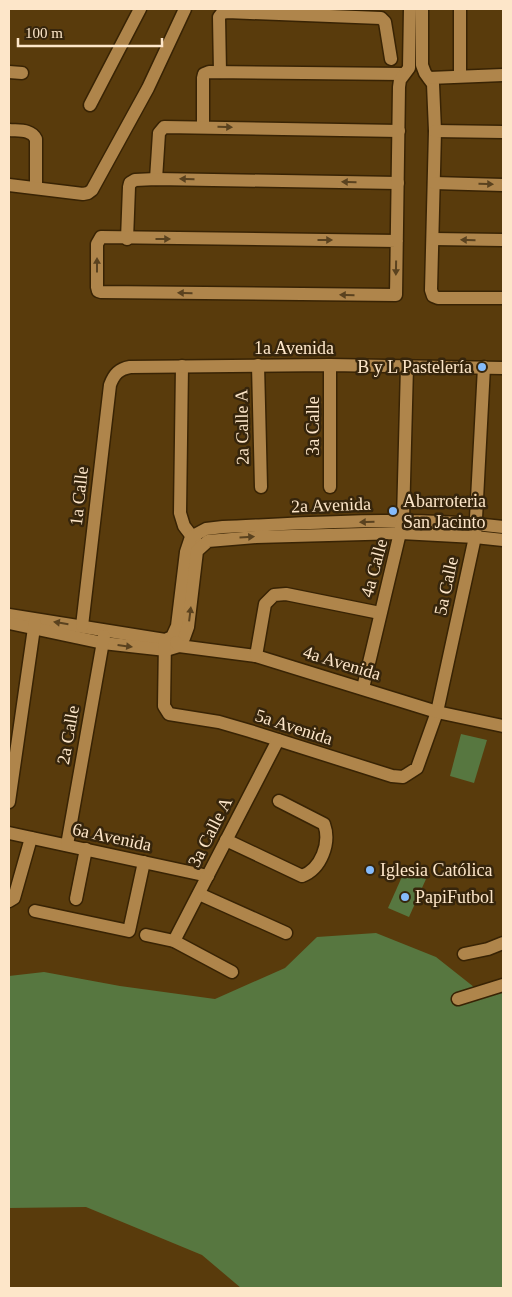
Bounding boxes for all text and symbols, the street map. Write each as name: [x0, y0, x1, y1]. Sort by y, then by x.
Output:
scale bar: [18, 15, 161, 47]
text: 100 m: [25, 25, 63, 41]
one-way arrow: [218, 123, 234, 131]
one-way arrow: [178, 175, 194, 183]
one-way arrow: [341, 178, 357, 186]
one-way arrow: [478, 181, 494, 189]
one-way arrow: [155, 235, 171, 243]
one-way arrow: [317, 236, 333, 244]
one-way arrow: [460, 236, 476, 244]
one-way arrow: [93, 257, 101, 273]
one-way arrow: [392, 260, 400, 276]
one-way arrow: [176, 289, 192, 297]
one-way arrow: [339, 291, 355, 299]
street label: 1a Avenida: [254, 338, 334, 358]
place label: B y L Pastelería: [357, 357, 472, 377]
marker: B y L Pastelería: [476, 361, 488, 373]
street label: 2a Calle A: [231, 389, 253, 465]
street label: 3a Calle: [303, 396, 323, 456]
street label: 1a Calle: [66, 465, 92, 527]
place label: Abarroteria San Jacinto: [403, 491, 486, 532]
street label: 2a Avenida: [291, 494, 371, 516]
marker: Abarroteria San Jacinto: [387, 505, 399, 517]
one-way arrow: [359, 518, 375, 526]
one-way arrow: [240, 533, 256, 541]
street label: 4a Calle: [357, 537, 391, 599]
street label: 5a Calle: [430, 555, 462, 617]
one-way arrow: [186, 605, 194, 621]
one-way arrow: [53, 619, 69, 627]
one-way arrow: [118, 642, 134, 650]
street label: 4a Avenida: [301, 642, 383, 684]
street label: 2a Calle: [53, 704, 83, 766]
street label: 5a Avenida: [253, 705, 335, 749]
street label: 3a Calle A: [184, 794, 236, 870]
street label: 6a Avenida: [71, 819, 153, 855]
place label: Iglesia Católica: [380, 860, 492, 880]
marker: Iglesia Católica: [364, 864, 376, 876]
place label: PapiFutbol: [415, 887, 494, 907]
marker: PapiFutbol: [399, 891, 411, 903]

